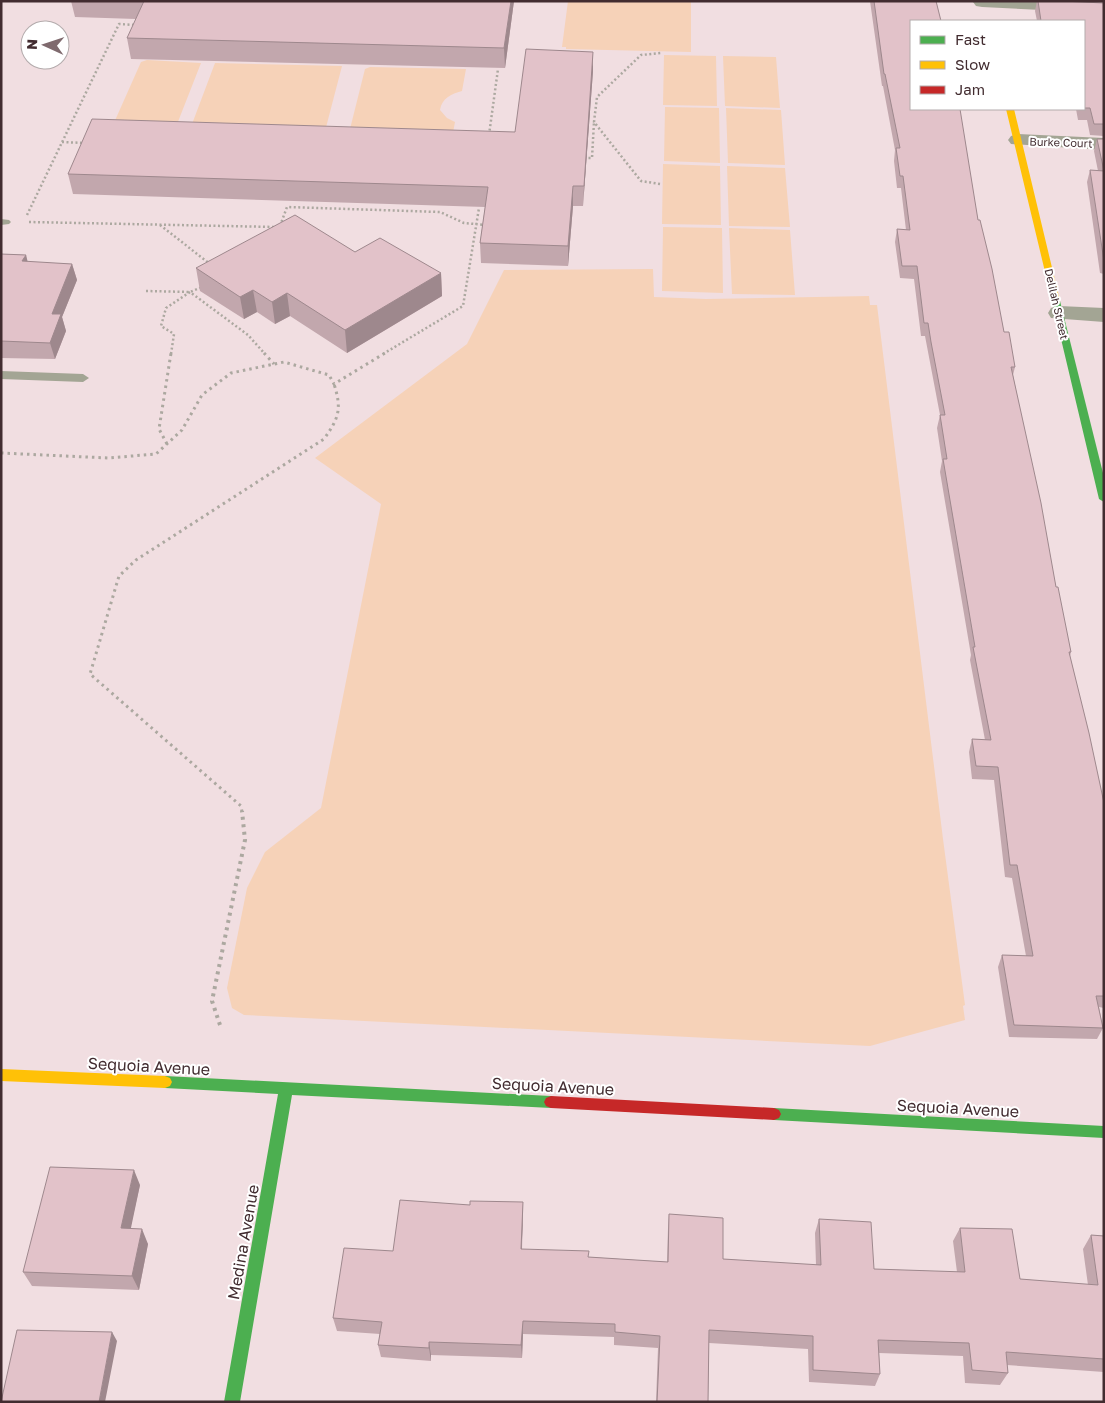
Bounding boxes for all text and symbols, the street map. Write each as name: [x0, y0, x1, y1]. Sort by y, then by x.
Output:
north arrow: [20, 20, 70, 70]
legend: [910, 20, 1085, 110]
text: Fast: [955, 30, 986, 48]
text: N: [23, 39, 40, 50]
text: Slow: [955, 55, 990, 73]
text: Jam: [955, 80, 985, 98]
street label: Burke Court: [1029, 134, 1093, 150]
street label: Delilah Street: [1043, 267, 1071, 341]
street label: Sequoia Avenue: [87, 1053, 211, 1079]
street label: Sequoia Avenue: [491, 1073, 615, 1099]
street label: Sequoia Avenue: [896, 1095, 1020, 1121]
street label: Medina Avenue: [223, 1183, 263, 1301]

